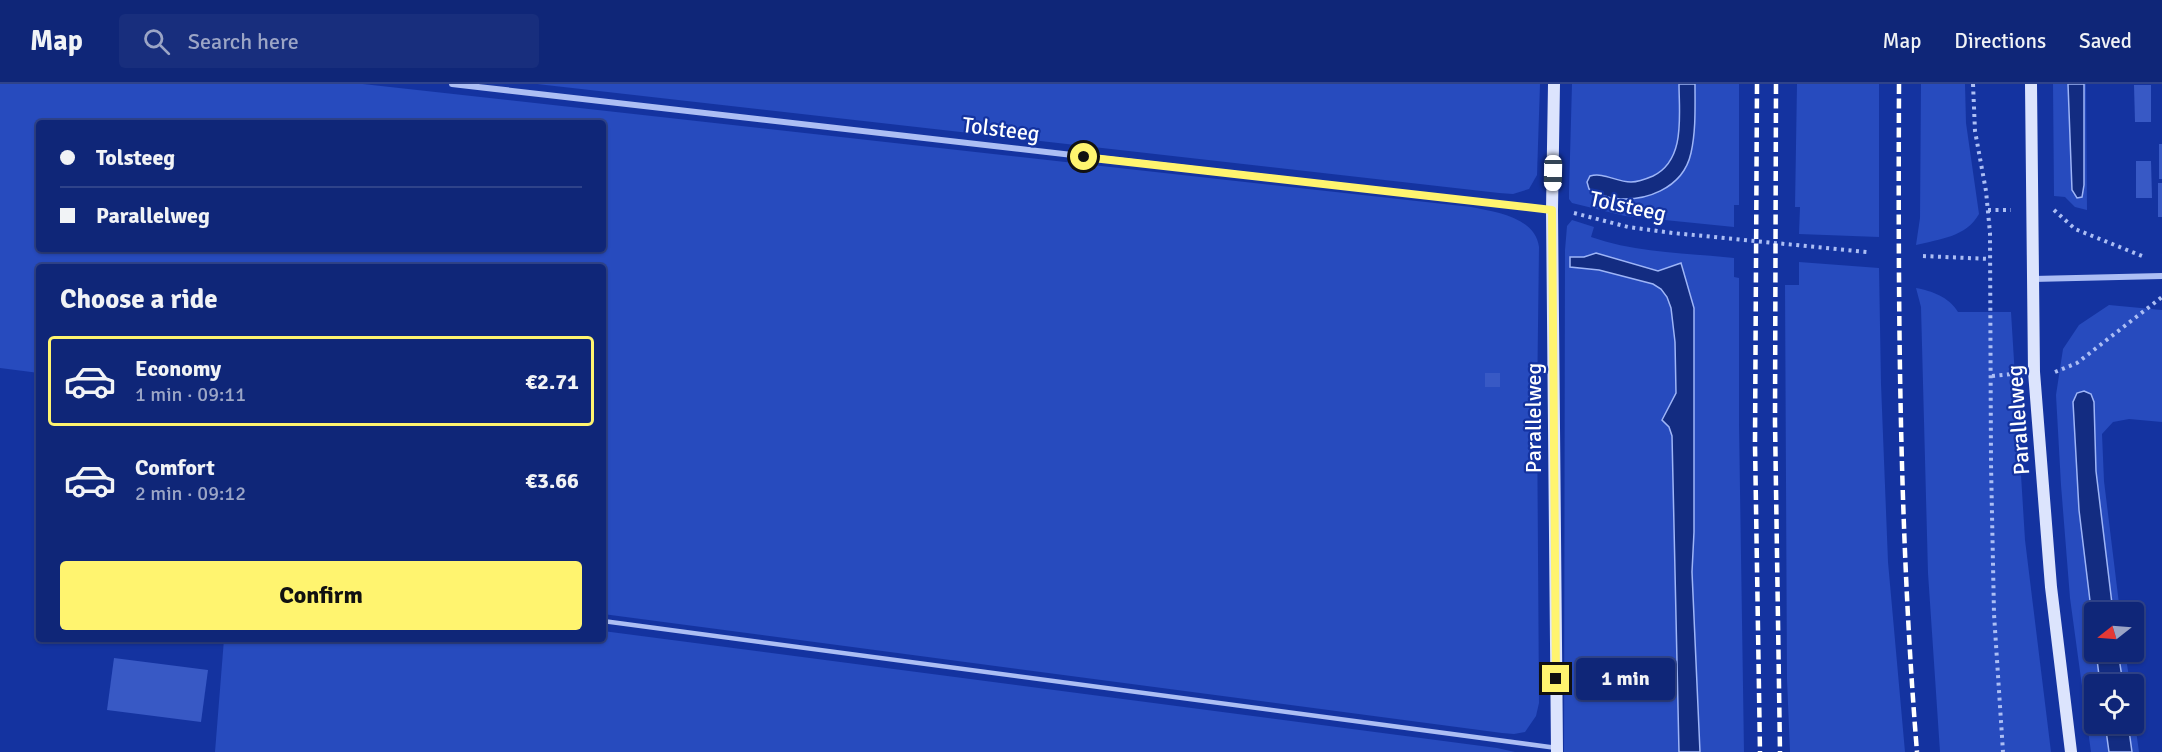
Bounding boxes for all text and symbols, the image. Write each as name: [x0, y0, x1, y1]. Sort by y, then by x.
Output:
search box: [119, 14, 539, 68]
text: Map: [30, 24, 83, 58]
icon: search: [140, 25, 173, 58]
text: Search here: [188, 28, 299, 55]
text: Map: [1883, 28, 1921, 54]
text: Directions: [1954, 28, 2046, 54]
text: Saved: [2079, 28, 2132, 54]
street label: Tolsteeg: [961, 111, 1041, 147]
route start: [1070, 143, 1097, 170]
text: Tolsteeg: [96, 144, 175, 171]
car: [1544, 155, 1562, 191]
street label: Tolsteeg: [1587, 185, 1669, 227]
text: Parallelweg: [96, 202, 210, 229]
text: Choose a ride: [60, 283, 218, 316]
icon: car: [63, 354, 117, 408]
text: Economy: [135, 355, 221, 382]
street label: Parallelweg: [1520, 363, 1547, 473]
street label: Parallelweg: [2001, 364, 2035, 476]
text: €2.71: [525, 368, 579, 395]
text: 1 min · 09:11: [135, 382, 246, 407]
icon: car: [63, 453, 117, 507]
text: Comfort: [135, 454, 215, 481]
text: €3.66: [525, 467, 579, 494]
text: 2 min · 09:12: [135, 481, 246, 506]
button: Confirm: [60, 561, 582, 630]
north arrow: [2084, 602, 2144, 662]
map controls: [2084, 602, 2144, 734]
callout: 1 min: [1577, 658, 1676, 700]
route end: [1542, 665, 1569, 692]
text: 1 min: [1601, 666, 1650, 691]
button: locate: [2084, 674, 2144, 734]

